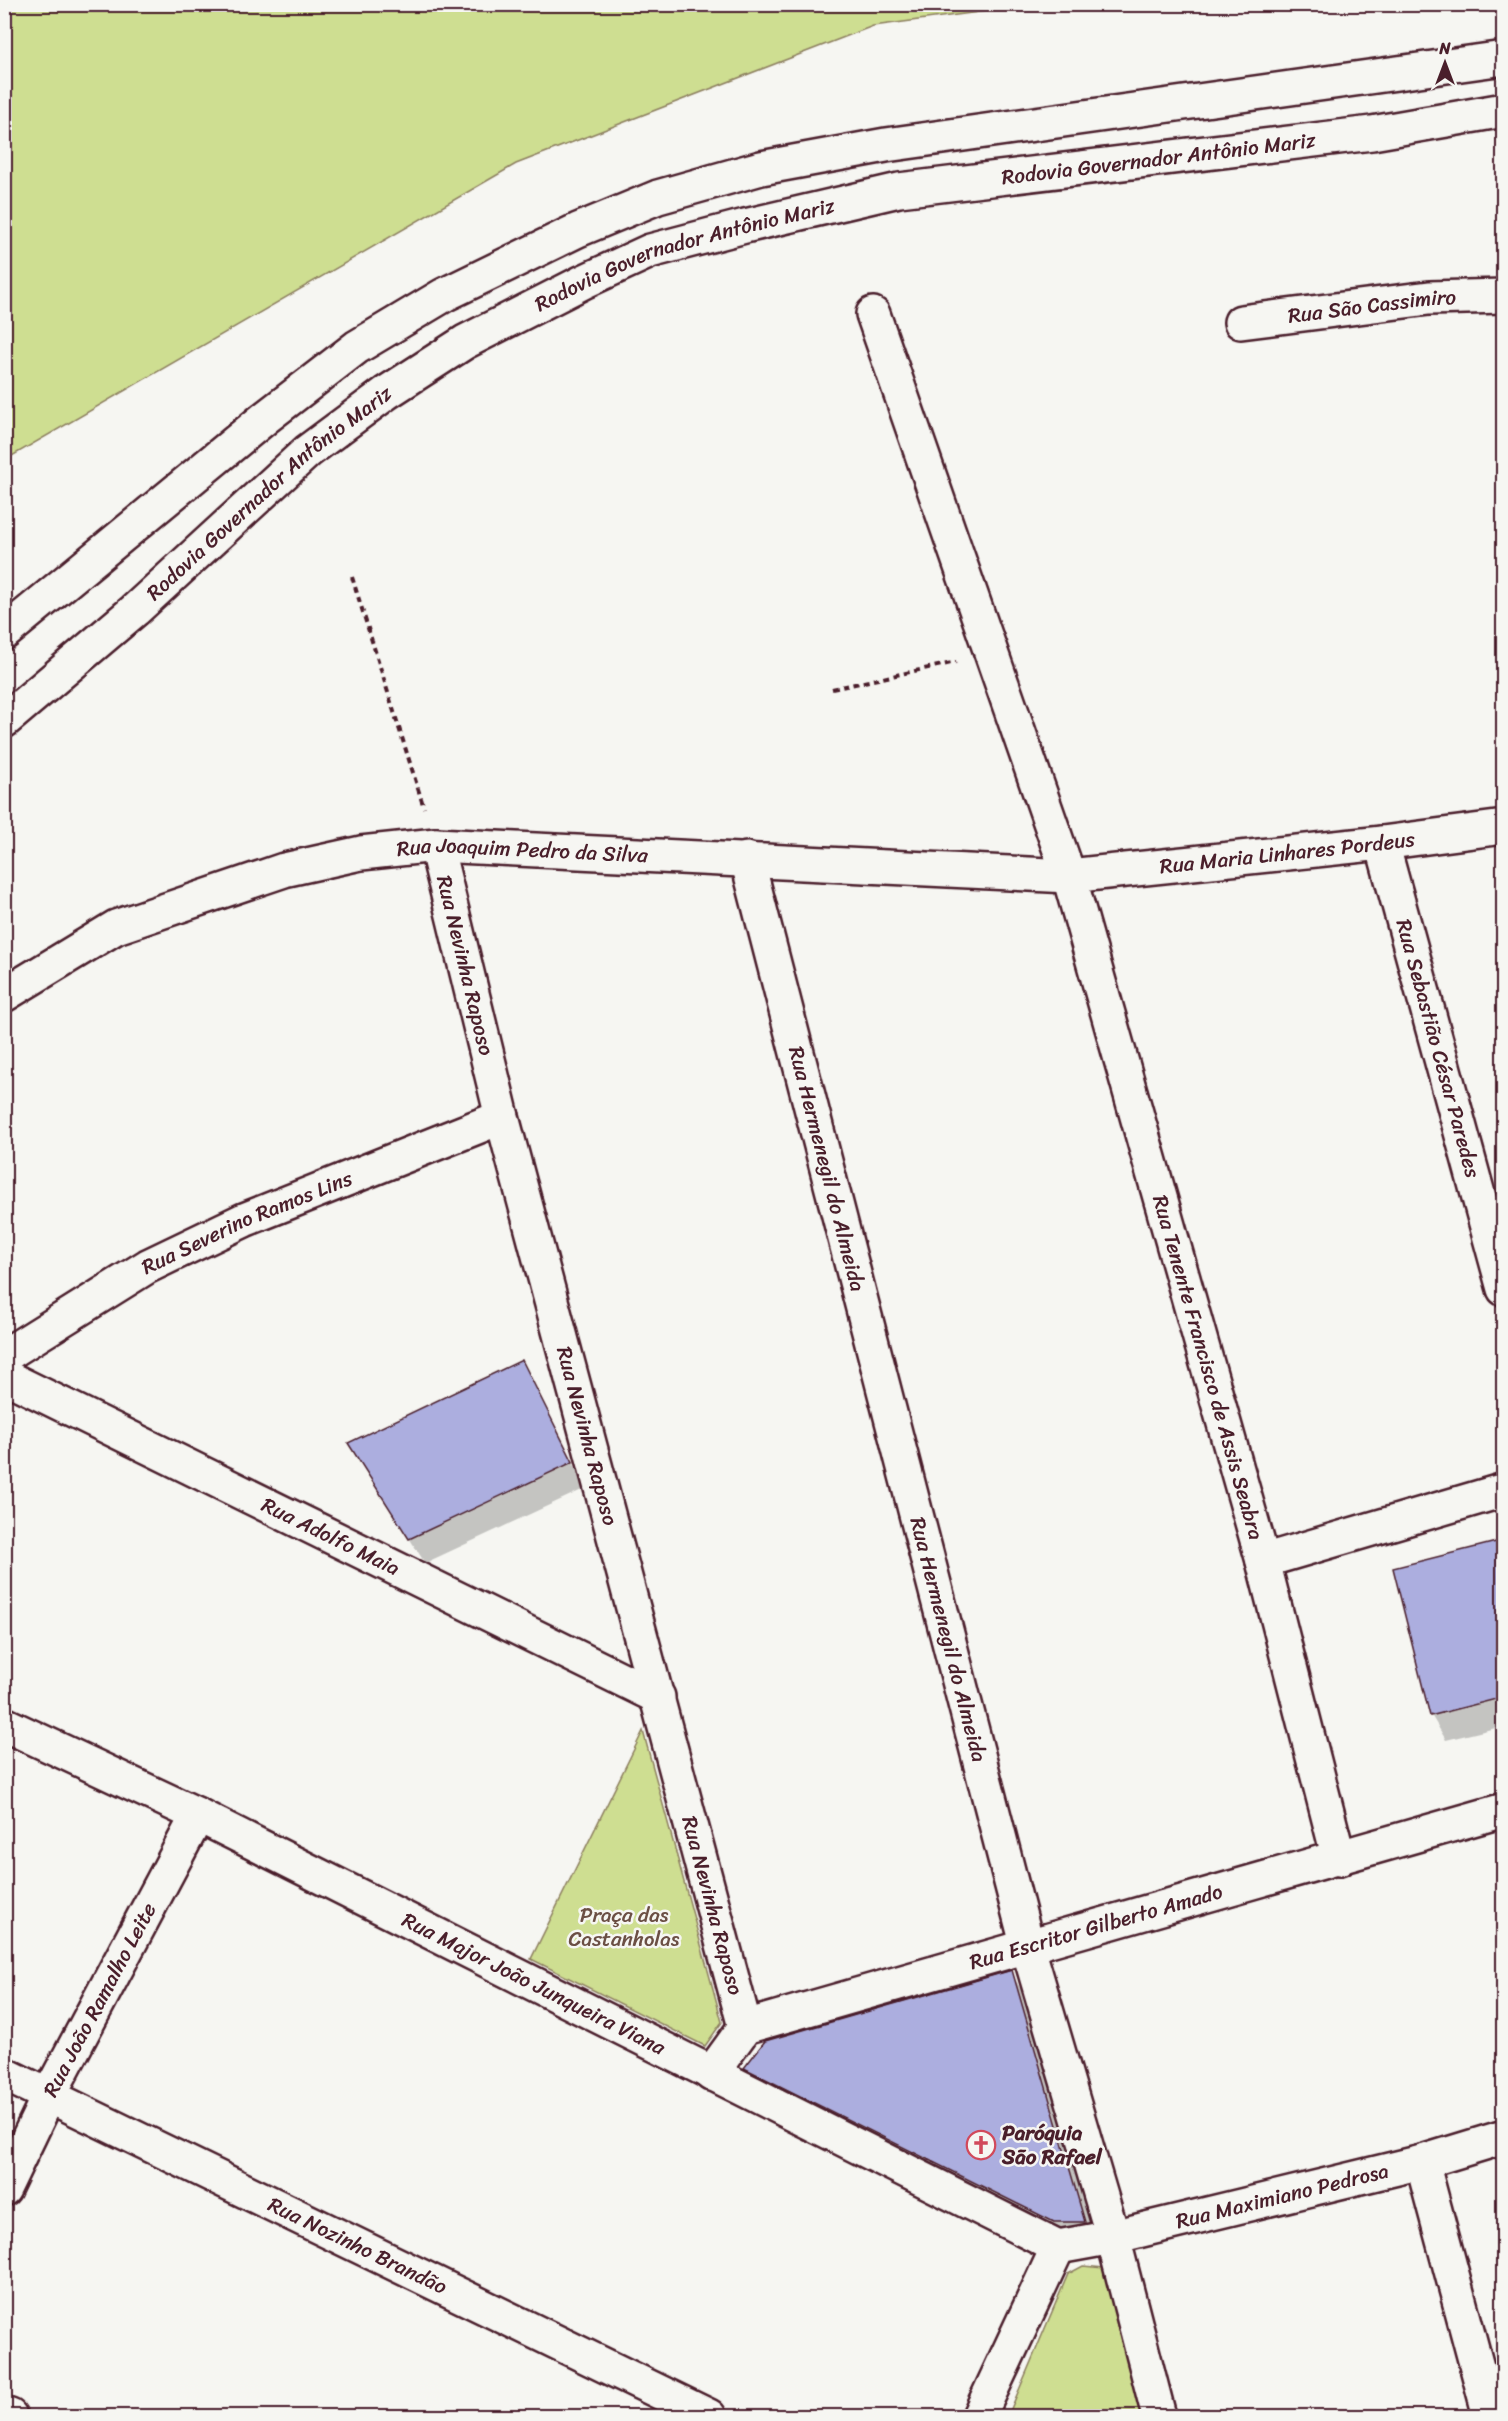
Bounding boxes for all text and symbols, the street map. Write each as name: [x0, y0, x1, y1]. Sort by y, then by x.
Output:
north arrow: [1415, 33, 1475, 93]
text: N: [1438, 34, 1451, 63]
street label: Rodovia Governador Antônio Mariz: [999, 121, 1318, 197]
street label: Rodovia Governador Antônio Mariz: [528, 187, 839, 323]
street label: Rua São Cassimiro: [1286, 278, 1457, 335]
street label: Rodovia Governador Antônio Mariz: [137, 375, 401, 610]
street label: Rua Maria Linhares Pordeus: [1158, 820, 1418, 885]
street label: Rua Joaquim Pedro da Silva: [395, 826, 649, 874]
street label: Rua Nevinha Raposo: [425, 871, 506, 1060]
street label: Rua Sebastião César Paredes: [1385, 915, 1492, 1183]
street label: Rua Hermenegil do Almeida: [777, 1042, 877, 1296]
street label: Rua Severino Ramos Lins: [135, 1159, 359, 1286]
street label: Rua Tenente Francisco de Assis Seabra: [1141, 1191, 1275, 1545]
street label: Rua Nevinha Raposo: [545, 1342, 629, 1530]
street label: Rua Adolfo Maia: [255, 1486, 407, 1587]
street label: Rua Hermenegil do Almeida: [898, 1513, 998, 1767]
street label: Rua Nevinha Raposo: [670, 1812, 755, 2000]
street label: Rua Escritor Gilberto Amado: [965, 1872, 1227, 1981]
street label: Rua João Ramalho Leite: [32, 1895, 167, 2104]
park label: Praça das Castanholas: [569, 1896, 680, 1958]
street label: Rua Major João Junqueira Viana: [395, 1901, 673, 2066]
place label: Paróquia São Rafael: [1001, 2114, 1103, 2176]
church icon: Paróquia São Rafael: [965, 2129, 997, 2161]
street label: Rua Maximiano Pedrosa: [1172, 2152, 1393, 2240]
street label: Rua Nozinho Brandão: [261, 2186, 454, 2305]

